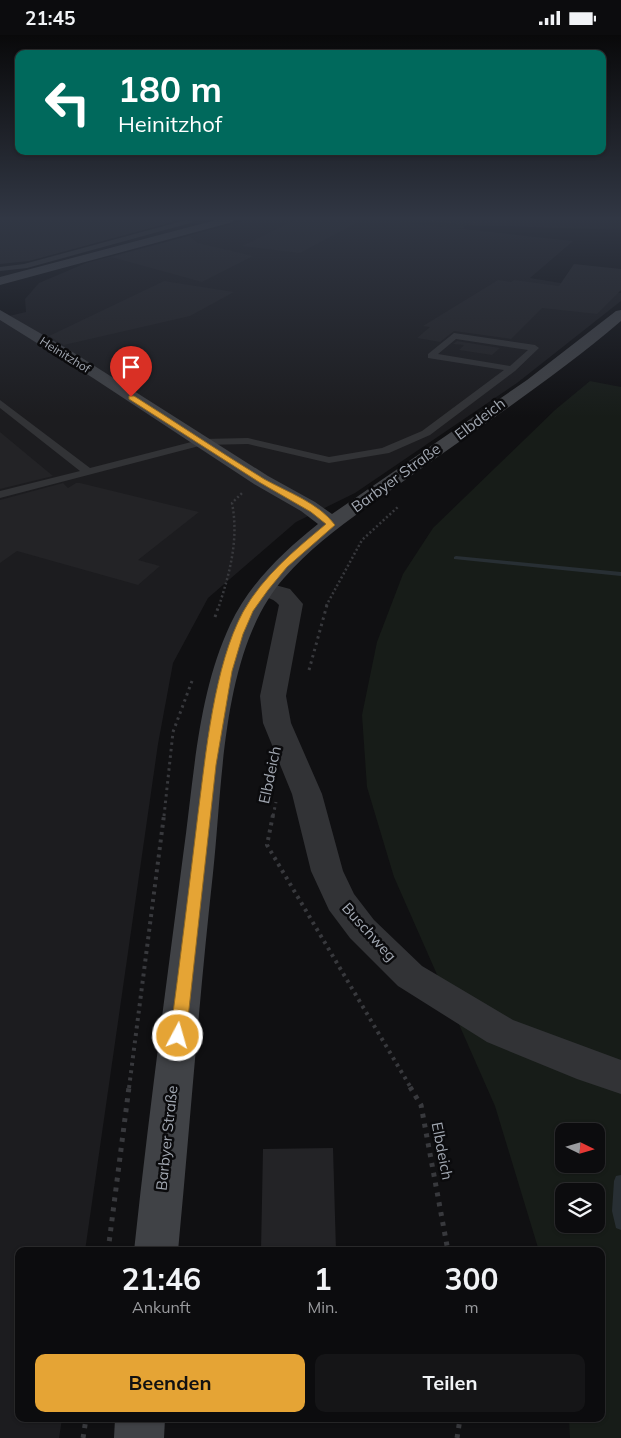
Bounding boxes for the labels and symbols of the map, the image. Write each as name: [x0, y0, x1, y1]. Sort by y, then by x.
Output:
street label: Heinitzhof: [37, 333, 94, 376]
pin: [110, 346, 152, 397]
street label: Elbdeich: [451, 393, 509, 444]
street label: Barbyer Straße: [347, 439, 444, 516]
street label: Elbdeich: [254, 744, 285, 805]
street label: Buschweg: [338, 898, 401, 965]
position arrow: [151, 1009, 203, 1061]
street label: Barbyer Straße: [152, 1084, 181, 1191]
street label: Elbdeich: [428, 1120, 457, 1181]
north arrow: [555, 1123, 605, 1173]

